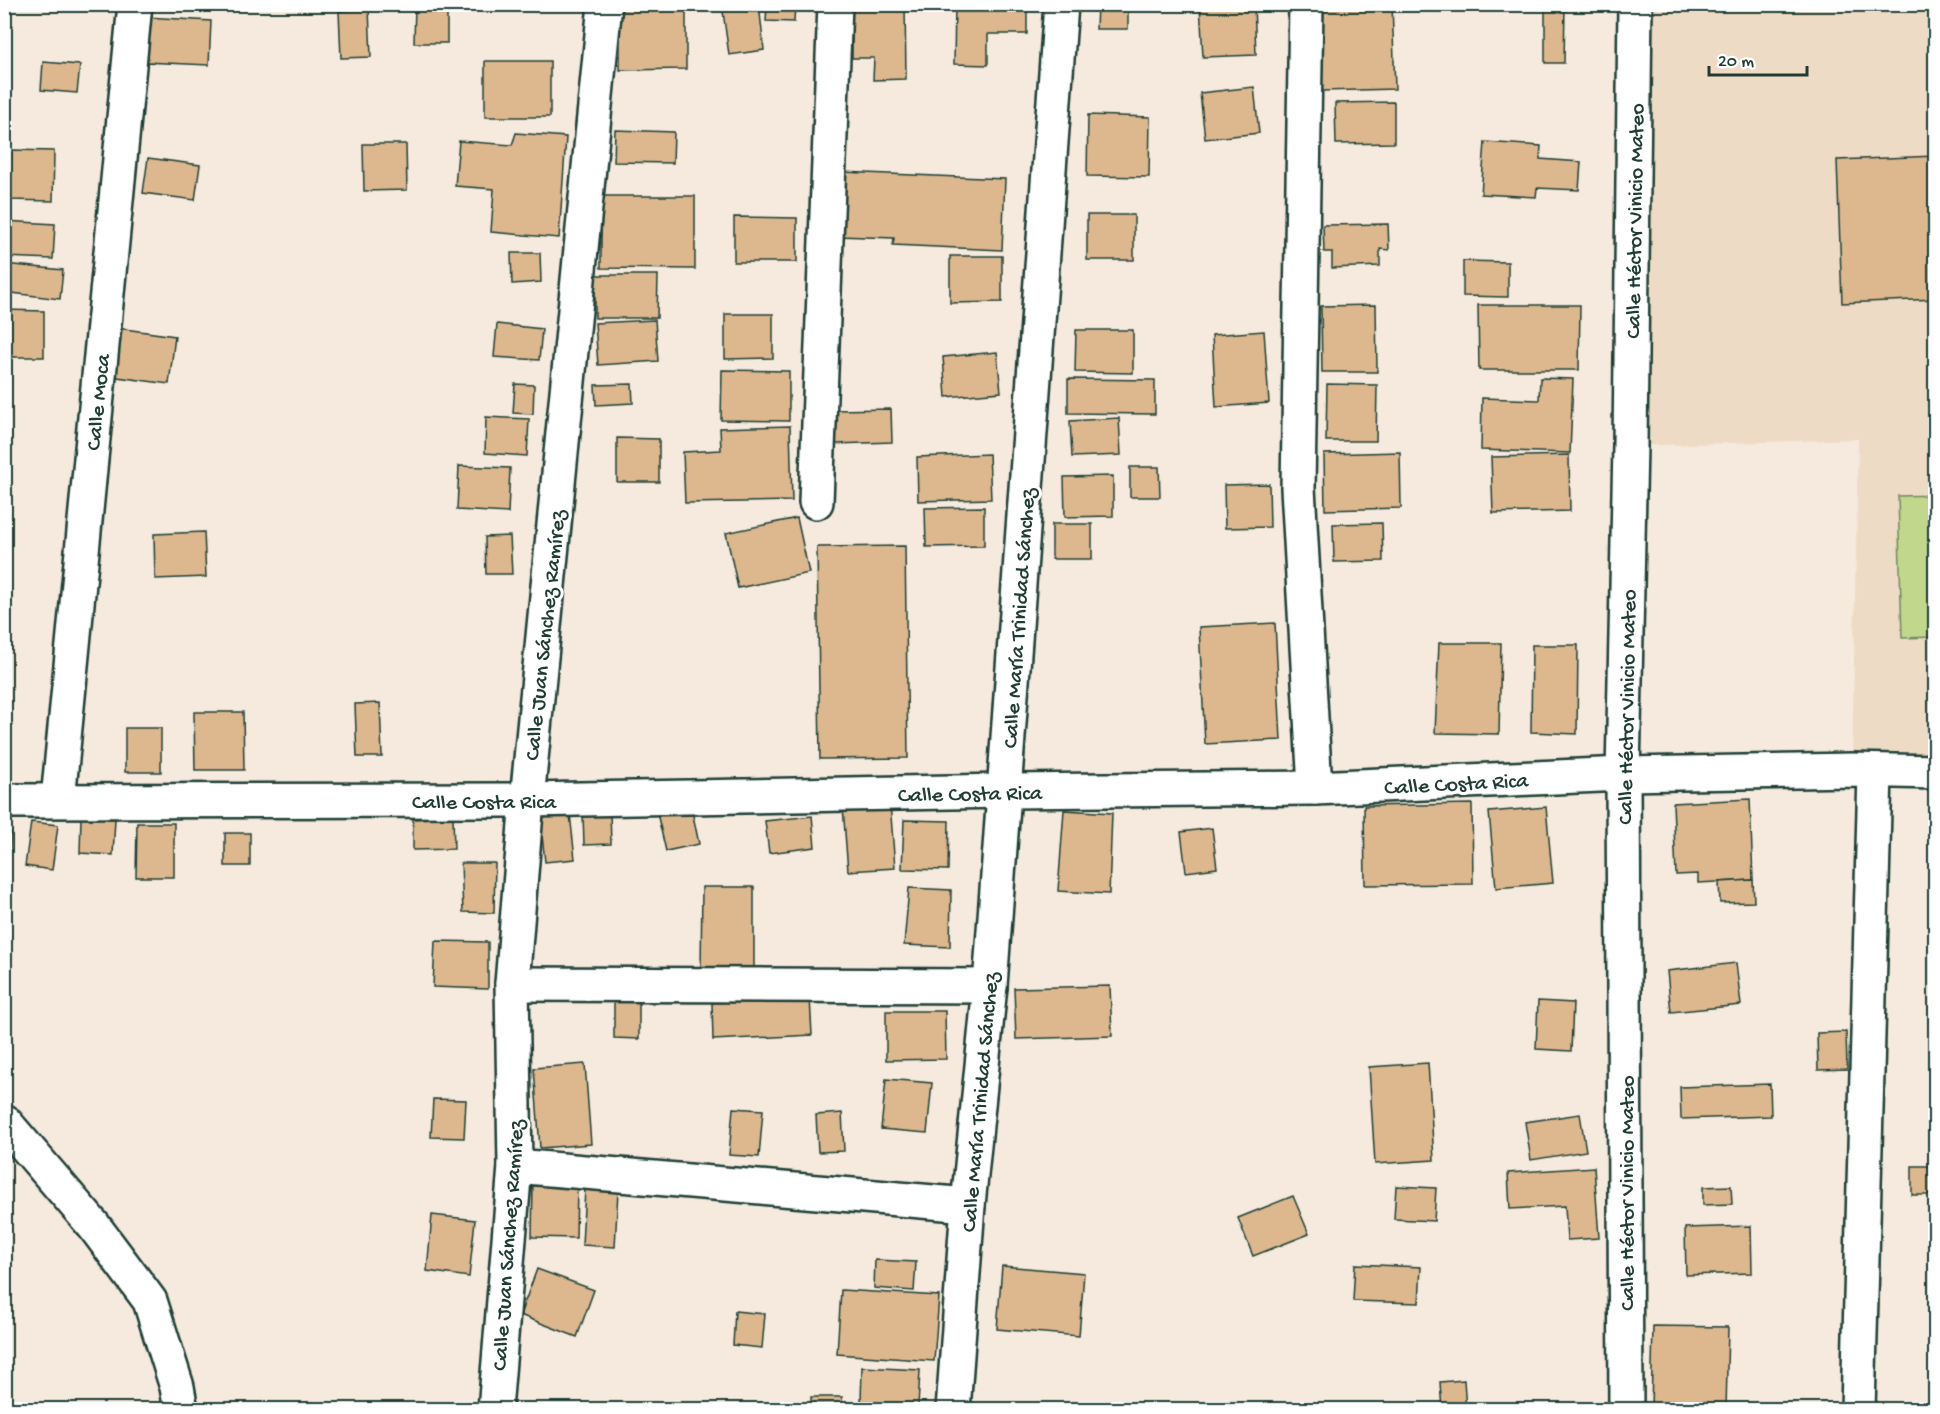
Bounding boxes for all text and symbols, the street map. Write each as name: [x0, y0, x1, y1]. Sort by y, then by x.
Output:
scale bar: [1709, 39, 1806, 77]
text: 20 m: [1718, 52, 1754, 73]
street label: Calle Héctor Vinicio Mateo: [1622, 103, 1652, 339]
street label: Calle Moca: [82, 352, 118, 452]
street label: Calle María Trinidad Sánchez: [999, 486, 1043, 749]
street label: Calle Juan Sánchez Ramírez: [521, 508, 573, 762]
street label: Calle Héctor Vinicio Mateo: [1614, 589, 1644, 825]
street label: Calle Costa Rica: [1384, 769, 1530, 803]
street label: Calle Costa Rica: [898, 782, 1043, 810]
street label: Calle Costa Rica: [412, 791, 557, 817]
street label: Calle María Trinidad Sánchez: [958, 970, 1006, 1233]
street label: Calle Héctor Vinicio Mateo: [1616, 1075, 1642, 1311]
street label: Calle Juan Sánchez Ramírez: [488, 1118, 532, 1372]

